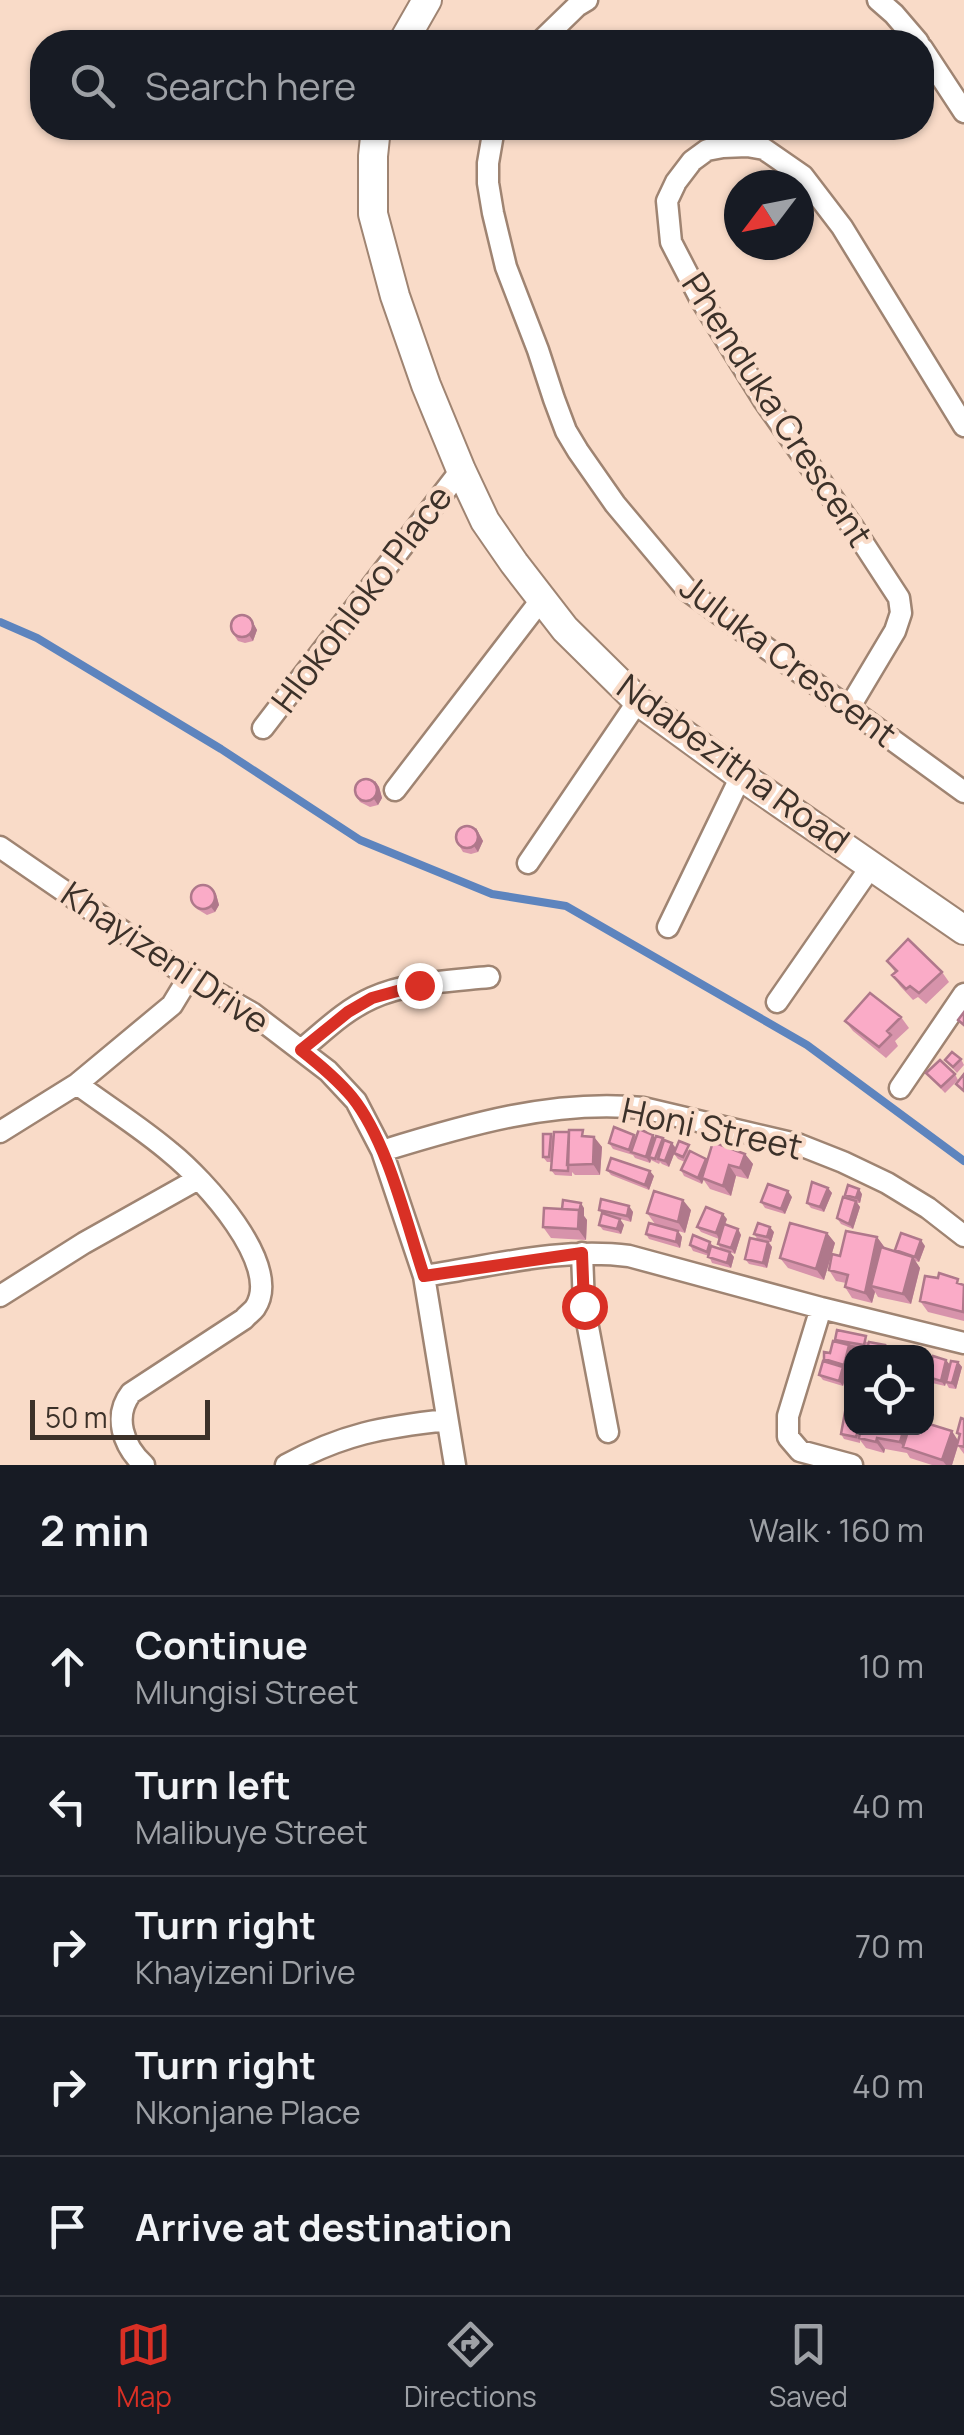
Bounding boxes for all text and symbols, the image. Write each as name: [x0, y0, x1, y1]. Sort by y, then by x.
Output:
search box: [30, 30, 934, 140]
icon: search: [65, 58, 120, 113]
text: Search here: [145, 59, 356, 111]
north arrow: [724, 170, 814, 260]
street label: Phenduka Crescent: [671, 263, 884, 556]
street label: Hlokohloko Place: [260, 475, 463, 722]
street label: Juluka Crescent: [671, 563, 907, 757]
street label: Ndabezitha Road: [608, 663, 859, 864]
street label: Khayizeni Drive: [52, 870, 279, 1045]
route end: [397, 963, 443, 1009]
street label: Honi Street: [618, 1085, 807, 1171]
route start: [562, 1284, 608, 1330]
map controls: [844, 1345, 934, 1435]
button: locate: [844, 1345, 934, 1435]
scale bar: [30, 1395, 210, 1440]
text: 50 m: [45, 1398, 108, 1436]
text: 2 min: [40, 1501, 149, 1559]
text: Walk · 160 m: [749, 1508, 924, 1552]
text: Continue: [135, 1618, 308, 1670]
icon: ahead: [40, 1639, 95, 1694]
text: 10 m: [858, 1644, 924, 1688]
text: Mlungisi Street: [135, 1670, 358, 1714]
text: Turn left: [135, 1758, 291, 1810]
icon: left: [40, 1779, 95, 1834]
text: 40 m: [852, 1784, 924, 1828]
text: Malibuye Street: [135, 1810, 368, 1854]
text: Turn right: [135, 1898, 316, 1950]
icon: right: [40, 1919, 95, 1974]
text: 70 m: [855, 1924, 924, 1968]
text: Khayizeni Drive: [135, 1950, 356, 1994]
text: Turn right: [135, 2038, 316, 2090]
icon: right: [40, 2059, 95, 2114]
text: 40 m: [852, 2064, 924, 2108]
text: Nkonjane Place: [135, 2090, 361, 2134]
icon: arrive: [40, 2199, 95, 2254]
text: Arrive at destination: [135, 2200, 512, 2252]
tab: Map: [116, 2317, 172, 2415]
tab: Directions: [404, 2317, 537, 2415]
tab: Saved: [769, 2317, 848, 2415]

